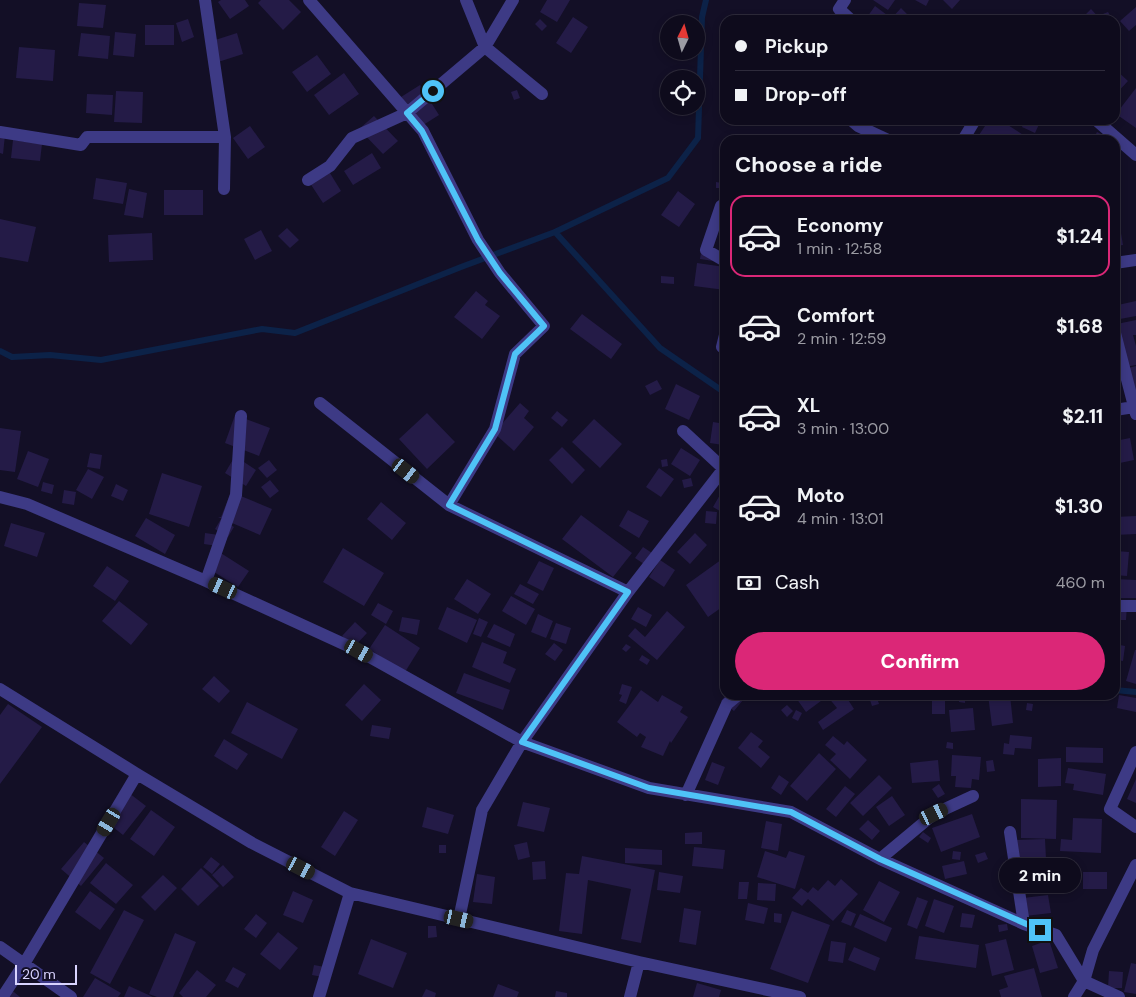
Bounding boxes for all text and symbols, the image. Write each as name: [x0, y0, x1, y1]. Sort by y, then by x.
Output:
north arrow: [660, 15, 705, 60]
map controls: [660, 15, 705, 115]
text: Pickup: [765, 34, 829, 59]
button: locate: [660, 70, 705, 115]
route start: [422, 80, 444, 102]
text: Drop-off: [765, 82, 847, 107]
text: Choose a ride: [735, 150, 883, 179]
text: Economy: [797, 213, 884, 238]
icon: car: [737, 214, 782, 259]
text: $1.24: [1056, 224, 1103, 249]
text: 1 min · 12:58: [797, 238, 882, 259]
text: Comfort: [797, 303, 875, 328]
icon: car: [737, 304, 782, 349]
text: $1.68: [1056, 314, 1103, 339]
text: 2 min · 12:59: [797, 328, 886, 349]
text: XL: [797, 393, 820, 418]
icon: car: [737, 394, 782, 439]
text: $2.11: [1062, 404, 1103, 429]
text: 3 min · 13:00: [797, 418, 889, 439]
car: [389, 456, 422, 486]
text: Moto: [797, 483, 845, 508]
icon: car: [737, 484, 782, 529]
text: $1.30: [1055, 494, 1103, 519]
text: 4 min · 13:01: [797, 508, 884, 529]
icon: cash: [735, 569, 763, 597]
text: Cash: [775, 570, 819, 595]
text: 460 m: [1056, 572, 1105, 593]
car: [206, 575, 239, 601]
button: Confirm: [735, 632, 1105, 690]
car: [342, 637, 375, 665]
car: [917, 801, 950, 827]
car: [94, 805, 123, 839]
car: [284, 855, 317, 881]
callout: 2 min: [999, 858, 1081, 892]
text: 2 min: [1019, 865, 1061, 886]
car: [442, 908, 475, 930]
route end: [1029, 919, 1051, 941]
scale bar: [15, 962, 78, 985]
text: 20 m: [22, 965, 56, 983]

